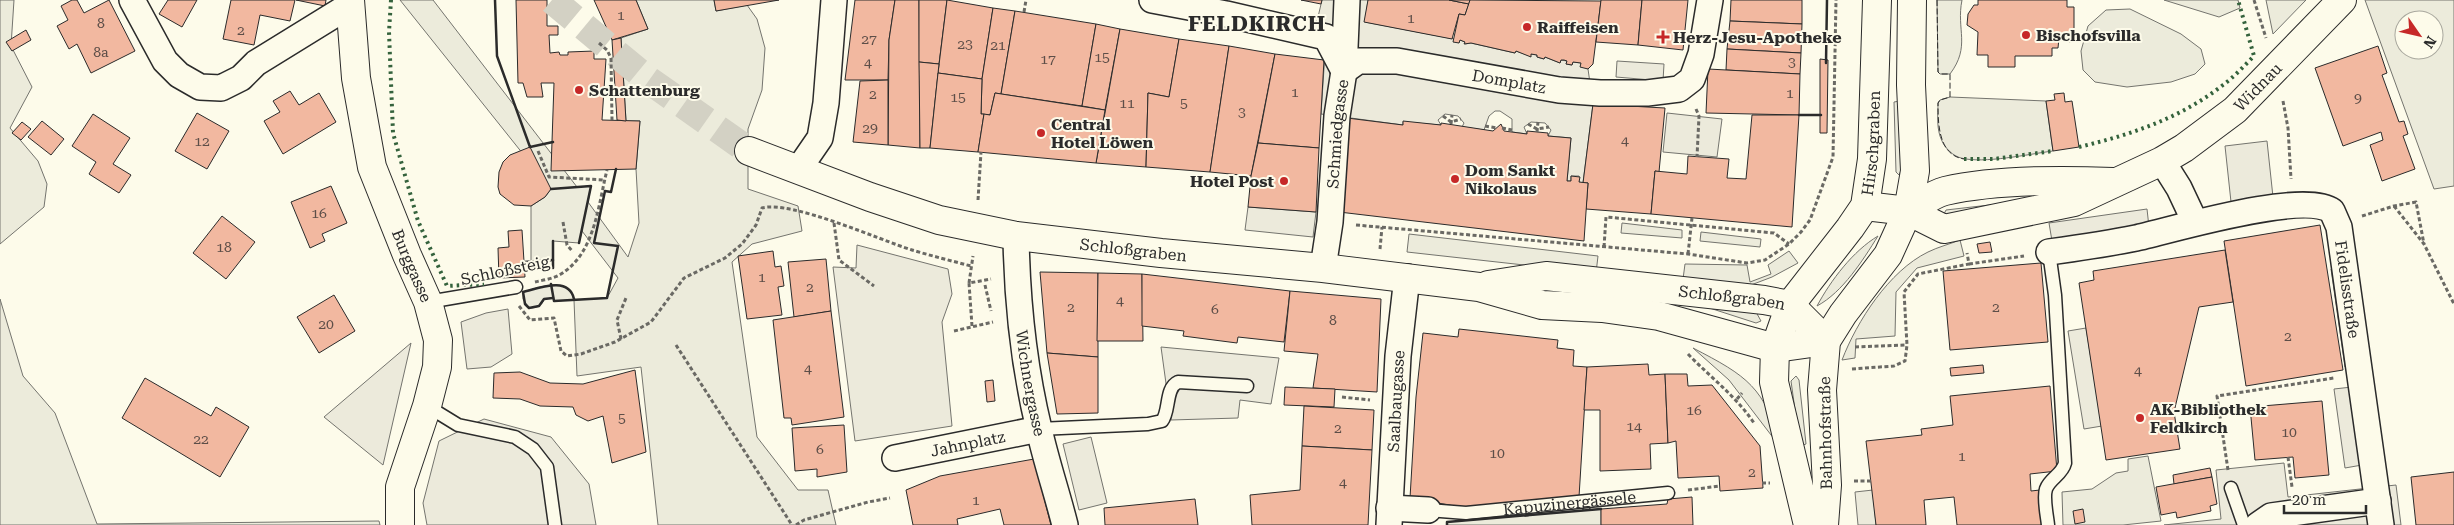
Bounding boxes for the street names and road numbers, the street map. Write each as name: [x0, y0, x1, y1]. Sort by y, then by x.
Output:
street label: Widnau: [2230, 59, 2286, 115]
street label: Domplatz: [1471, 66, 1548, 98]
street label: Schmiedgasse: [1323, 78, 1353, 189]
street label: Hirschgraben: [1858, 90, 1884, 197]
street label: Burggasse: [388, 226, 436, 305]
street label: Schloßgraben: [1079, 235, 1188, 265]
street label: Fidelisstraße: [2331, 239, 2364, 340]
street label: Schloßsteig: [459, 252, 552, 289]
street label: Schloßgraben: [1678, 282, 1787, 314]
street label: Wichnergasse: [1012, 329, 1049, 438]
street label: Saalbaugasse: [1384, 349, 1409, 453]
street label: Bahnhofstraße: [1815, 376, 1836, 490]
street label: Jahnplatz: [929, 427, 1007, 461]
street label: Kapuzinergässele: [1502, 487, 1637, 519]

